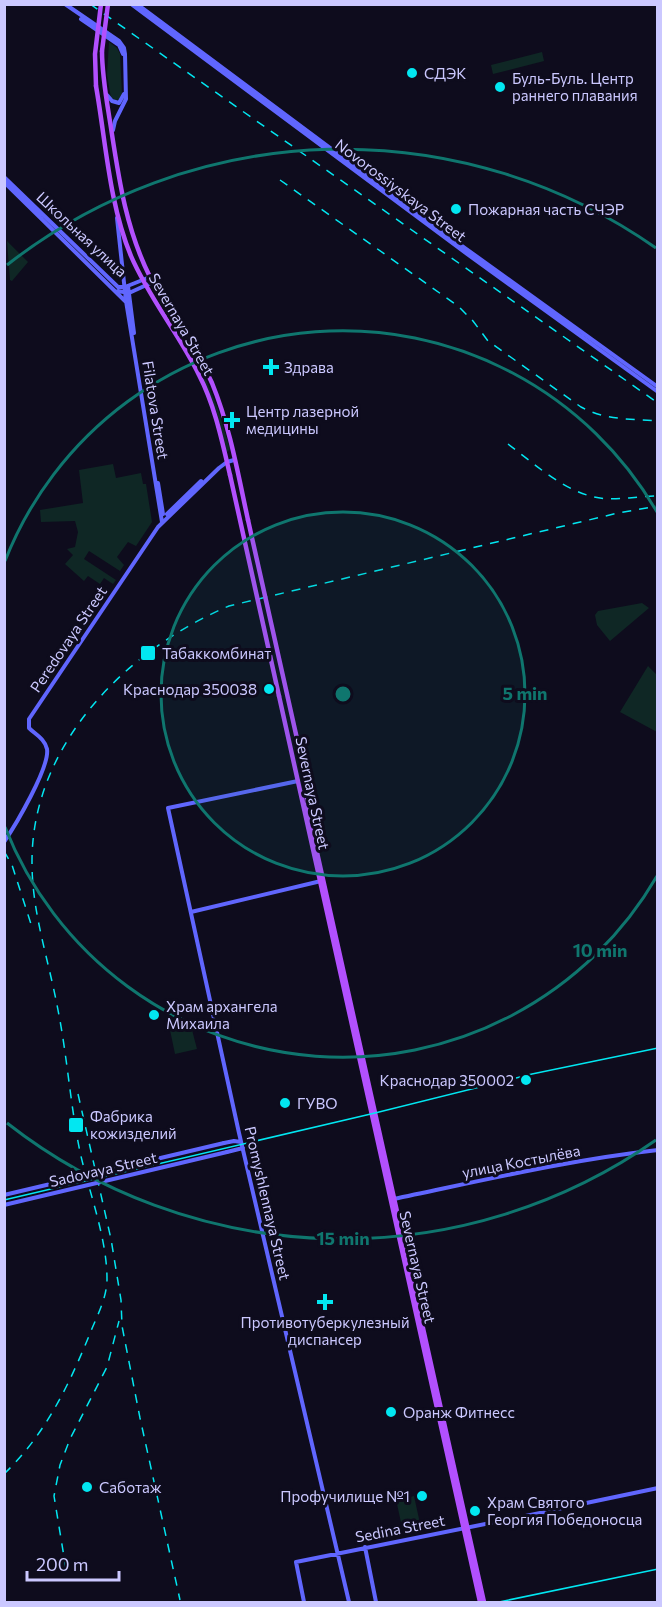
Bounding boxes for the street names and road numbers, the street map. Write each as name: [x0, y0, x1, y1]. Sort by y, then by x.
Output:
street label: Novorossiyskaya Street: [332, 135, 470, 245]
street label: Школьная улица: [33, 188, 131, 280]
street label: Severnaya Street: [145, 270, 219, 378]
street label: Filatova Street: [139, 359, 173, 461]
street label: Peredovaya Street: [26, 583, 110, 695]
street label: Severnaya Street: [292, 735, 334, 851]
street label: Promyshlennaya Street: [242, 1124, 294, 1282]
street label: улица Костылёва: [460, 1141, 582, 1181]
street label: Sadovaya Street: [47, 1148, 159, 1190]
street label: Severnaya Street: [396, 1209, 440, 1325]
street label: Sedina Street: [354, 1510, 446, 1546]

